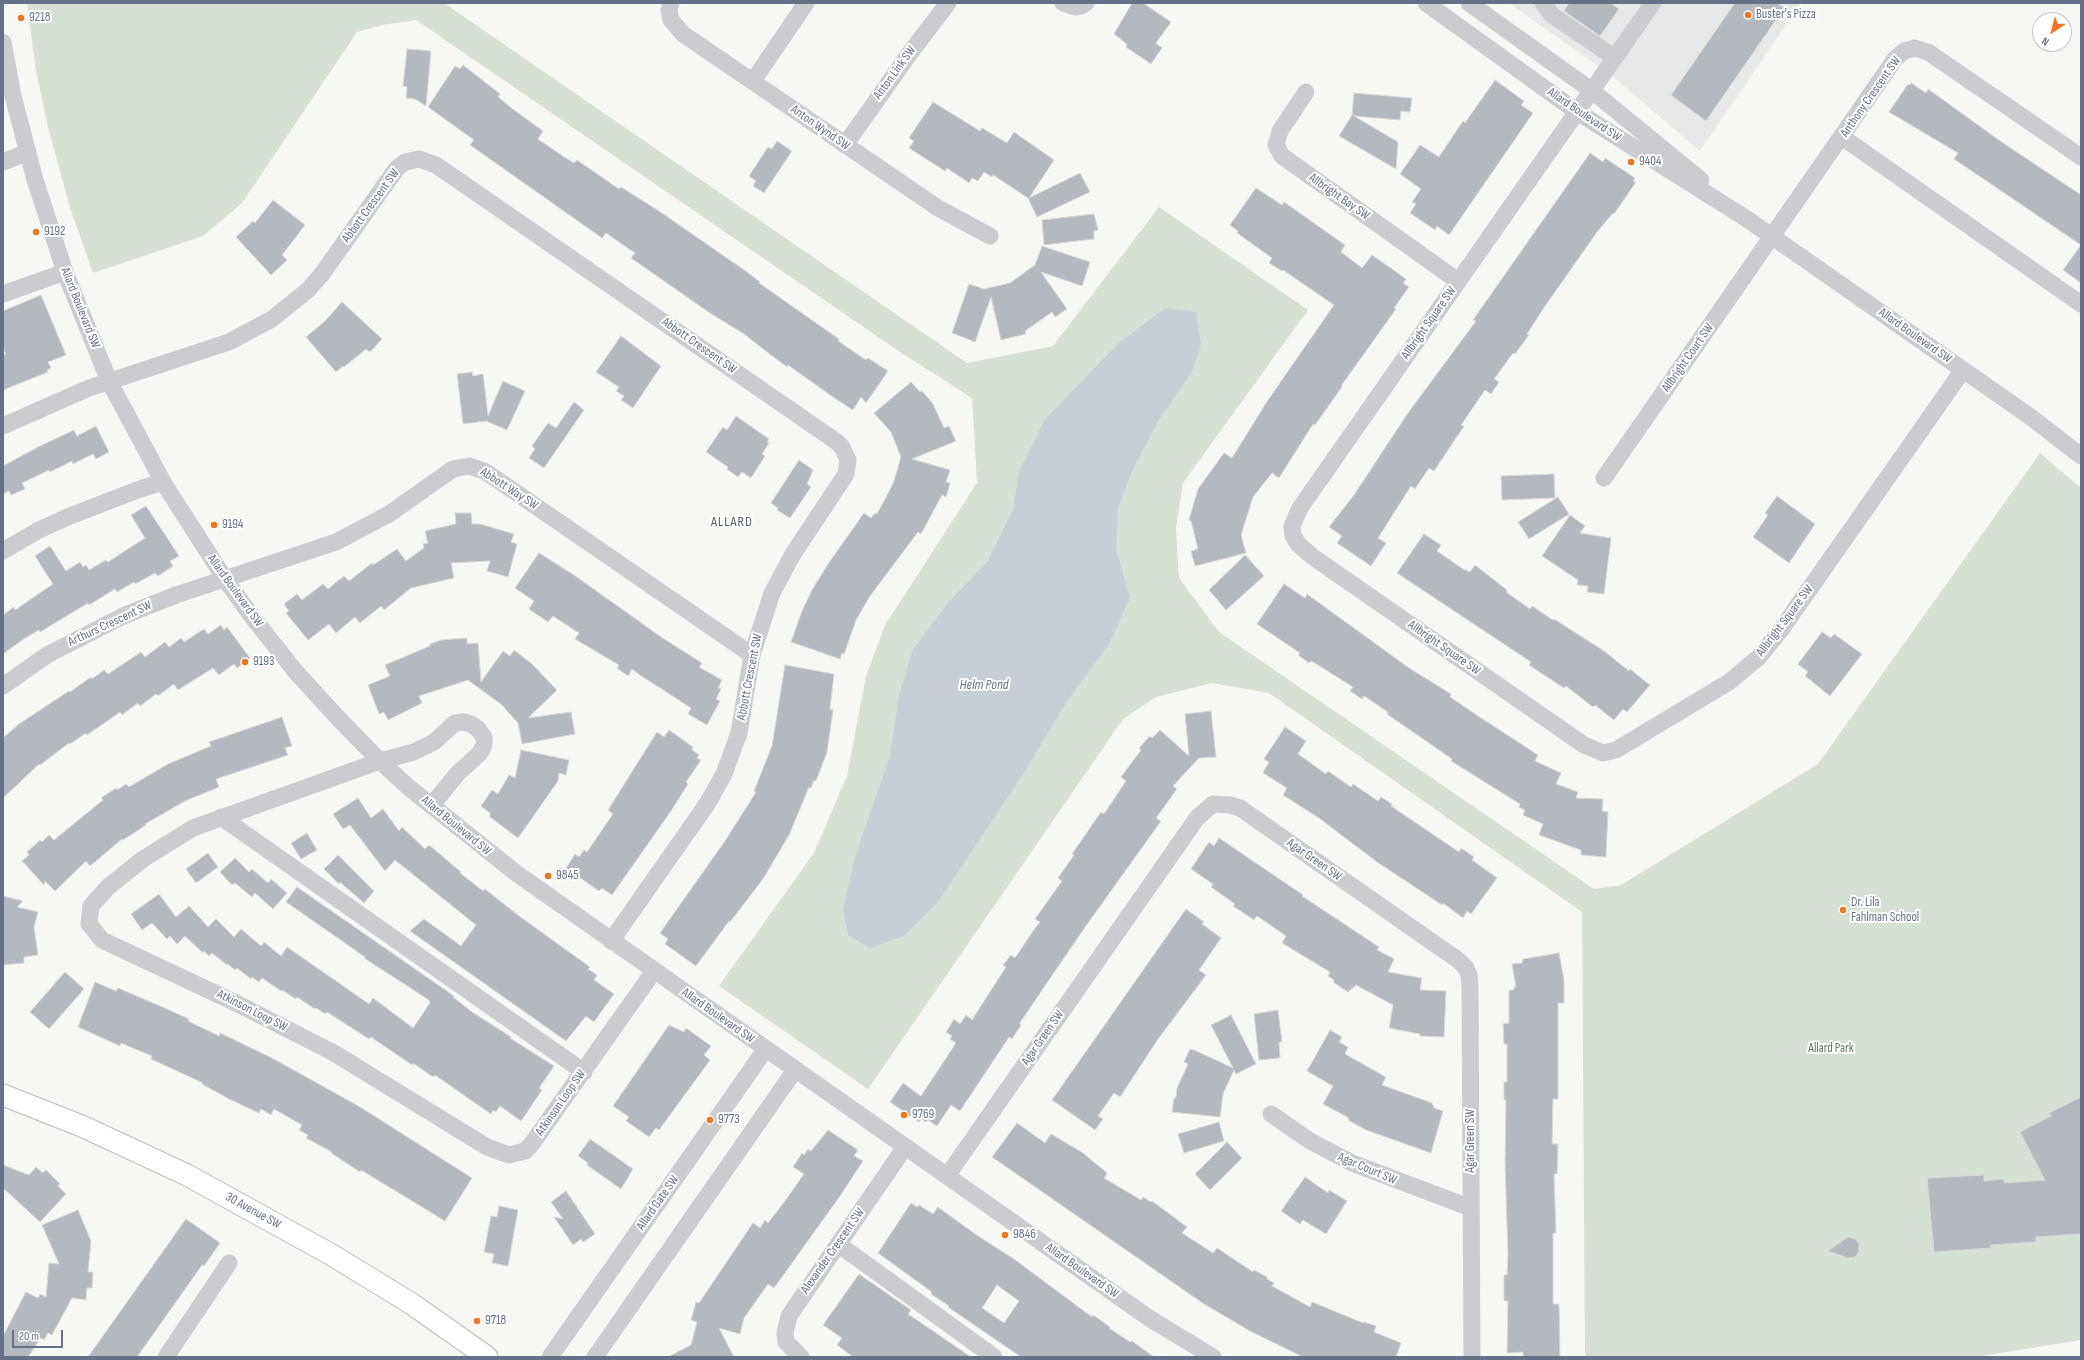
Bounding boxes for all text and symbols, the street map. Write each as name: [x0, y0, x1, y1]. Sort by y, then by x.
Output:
place label: Buster's Pizza: [1756, 7, 1816, 23]
place label: 9218: [29, 10, 50, 26]
marker: Buster's Pizza: [1743, 10, 1753, 20]
north arrow: [2032, 12, 2072, 52]
marker: 9218: [16, 13, 26, 23]
text: N: [2039, 34, 2052, 48]
street label: Anton Link SW: [870, 43, 920, 103]
street label: Anthony Crescent SW: [1837, 54, 1905, 140]
street label: Allard Boulevard SW: [1544, 85, 1624, 145]
street label: Anton Wynd SW: [787, 102, 853, 154]
place label: 9404: [1639, 154, 1661, 170]
marker: 9404: [1626, 157, 1636, 167]
street label: Abbott Crescent SW: [339, 166, 403, 246]
street label: Allbright Bay SW: [1306, 170, 1372, 224]
place label: 9192: [44, 224, 65, 240]
marker: 9192: [31, 227, 41, 237]
street label: Allard Boulevard SW: [57, 265, 103, 351]
street label: Allbright Square SW: [1398, 284, 1460, 362]
street label: Allard Boulevard SW: [1875, 305, 1955, 367]
street label: Abbott Crescent SW: [659, 314, 739, 378]
street label: Allbright Court SW: [1659, 321, 1717, 395]
street label: Abbott Way SW: [477, 464, 541, 514]
district label: ALLARD: [711, 514, 753, 530]
place label: 9194: [222, 517, 244, 533]
marker: 9194: [209, 520, 219, 530]
street label: Allard Boulevard SW: [204, 552, 266, 630]
street label: Allbright Square SW: [1753, 582, 1817, 660]
street label: Arthurs Crescent SW: [66, 598, 154, 650]
street label: Allbright Square SW: [1405, 617, 1483, 679]
street label: Abbott Crescent SW: [734, 632, 766, 722]
place label: 9193: [253, 654, 275, 670]
marker: 9193: [240, 657, 250, 667]
water label: Helm Pond: [959, 677, 1009, 693]
street label: Allard Boulevard SW: [418, 793, 494, 859]
street label: Agar Green SW: [1283, 835, 1345, 885]
place label: 9845: [556, 868, 578, 884]
marker: 9845: [543, 871, 553, 881]
place label: Dr. Lila Fahlman School: [1851, 895, 1919, 926]
marker: Dr. Lila Fahlman School: [1838, 905, 1848, 915]
street label: Allard Boulevard SW: [678, 985, 758, 1047]
street label: Atkinson Loop SW: [214, 987, 290, 1035]
street label: Agar Green SW: [1018, 1007, 1068, 1069]
park label: Allard Park: [1808, 1041, 1854, 1057]
street label: Atkinson Loop SW: [532, 1067, 590, 1139]
place label: 9769: [912, 1107, 934, 1123]
street label: Agar Green SW: [1463, 1109, 1479, 1173]
marker: 9769: [899, 1110, 909, 1120]
place label: 9773: [718, 1112, 740, 1128]
marker: 9773: [705, 1115, 715, 1125]
street label: Agar Court SW: [1335, 1150, 1399, 1188]
street label: Allard Gate SW: [633, 1173, 683, 1233]
street label: 30 Avenue SW: [222, 1189, 284, 1233]
street label: Alexander Crescent SW: [798, 1205, 868, 1297]
place label: 9846: [1013, 1227, 1036, 1243]
marker: 9846: [1000, 1230, 1010, 1240]
street label: Allard Boulevard SW: [1042, 1240, 1122, 1302]
place label: 9718: [485, 1313, 506, 1329]
marker: 9718: [472, 1316, 482, 1326]
scale bar: [14, 1322, 65, 1348]
text: 20 m: [19, 1329, 39, 1344]

